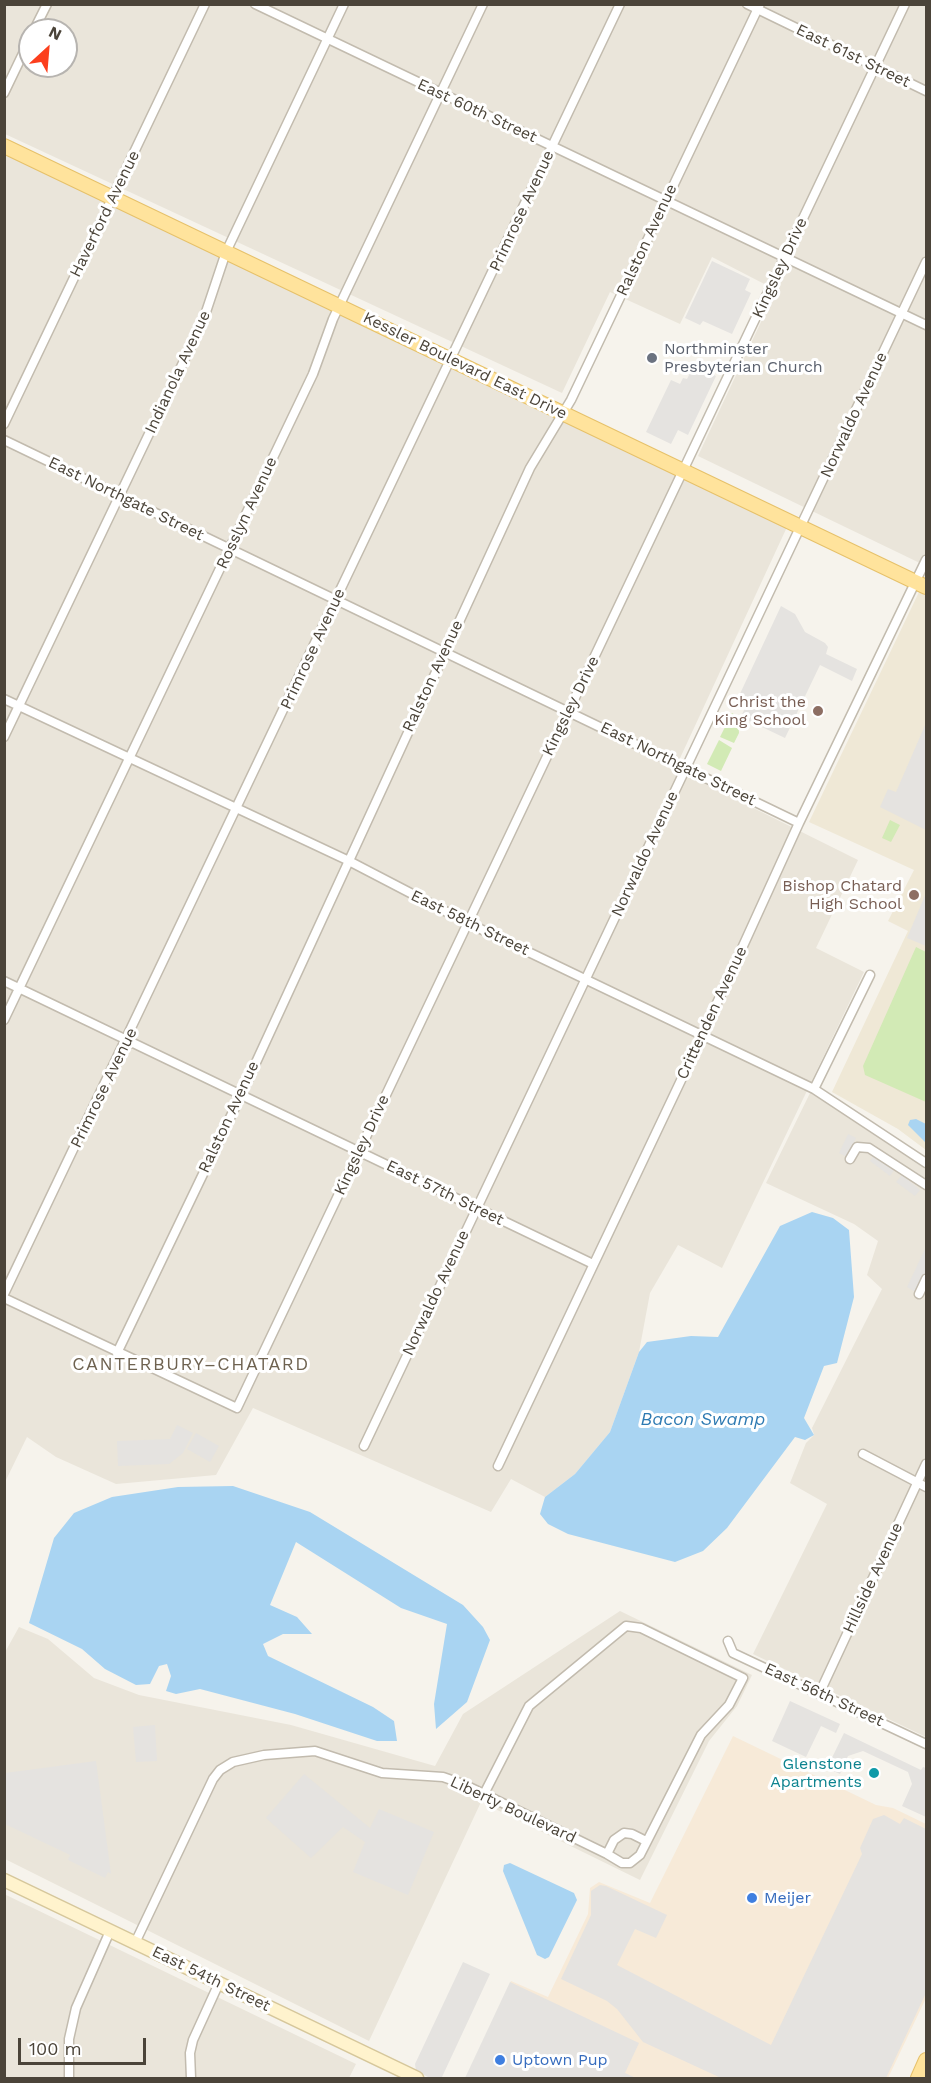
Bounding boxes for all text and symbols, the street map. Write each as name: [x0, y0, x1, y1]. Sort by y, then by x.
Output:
north arrow: [18, 18, 78, 78]
street label: East 61st Street: [793, 20, 913, 92]
text: N: [46, 22, 65, 44]
street label: East 60th Street: [414, 75, 540, 147]
street label: Primrose Avenue: [486, 147, 558, 275]
street label: Haverford Avenue: [66, 148, 144, 280]
street label: Ralston Avenue: [613, 181, 681, 299]
street label: Kingsley Drive: [748, 215, 812, 321]
street label: Indianola Avenue: [141, 307, 215, 437]
street label: Kessler Boulevard East Drive: [360, 308, 570, 424]
place label: Northminster Presbyterian Church: [664, 339, 823, 377]
street label: Norwaldo Avenue: [816, 349, 892, 481]
marker: Northminster Presbyterian Church: [645, 351, 659, 365]
street label: East Northgate Street: [45, 453, 207, 545]
street label: Rosslyn Avenue: [213, 454, 281, 572]
street label: Primrose Avenue: [277, 585, 349, 713]
street label: Ralston Avenue: [399, 617, 467, 735]
street label: Kingsley Drive: [539, 653, 603, 759]
place label: Christ the King School: [714, 692, 806, 730]
marker: Christ the King School: [811, 704, 825, 718]
street label: East Northgate Street: [597, 718, 759, 810]
street label: Norwaldo Avenue: [607, 788, 683, 920]
place label: Bishop Chatard High School: [782, 876, 902, 914]
street label: East 58th Street: [408, 886, 532, 960]
marker: Bishop Chatard High School: [907, 888, 921, 902]
street label: Crittenden Avenue: [673, 943, 751, 1083]
street label: Primrose Avenue: [67, 1025, 141, 1151]
street label: Ralston Avenue: [195, 1058, 263, 1176]
street label: Kingsley Drive: [330, 1092, 394, 1198]
street label: East 57th Street: [383, 1156, 507, 1230]
street label: Norwaldo Avenue: [398, 1227, 474, 1359]
district label: CANTERBURY–CHATARD: [72, 1354, 310, 1376]
water label: Bacon Swamp: [641, 1409, 765, 1431]
street label: Hillside Avenue: [839, 1520, 907, 1636]
street label: East 56th Street: [761, 1659, 887, 1731]
place label: Glenstone Apartments: [770, 1754, 862, 1792]
marker: Glenstone Apartments: [867, 1766, 881, 1780]
street label: Liberty Boulevard: [447, 1772, 579, 1848]
place label: Meijer: [764, 1888, 811, 1908]
marker: Meijer: [745, 1891, 759, 1905]
street label: East 54th Street: [149, 1942, 273, 2016]
scale bar: [21, 2026, 148, 2064]
text: 100 m: [29, 2038, 82, 2059]
place label: Uptown Pup: [512, 2050, 608, 2070]
marker: Uptown Pup: [493, 2053, 507, 2067]

